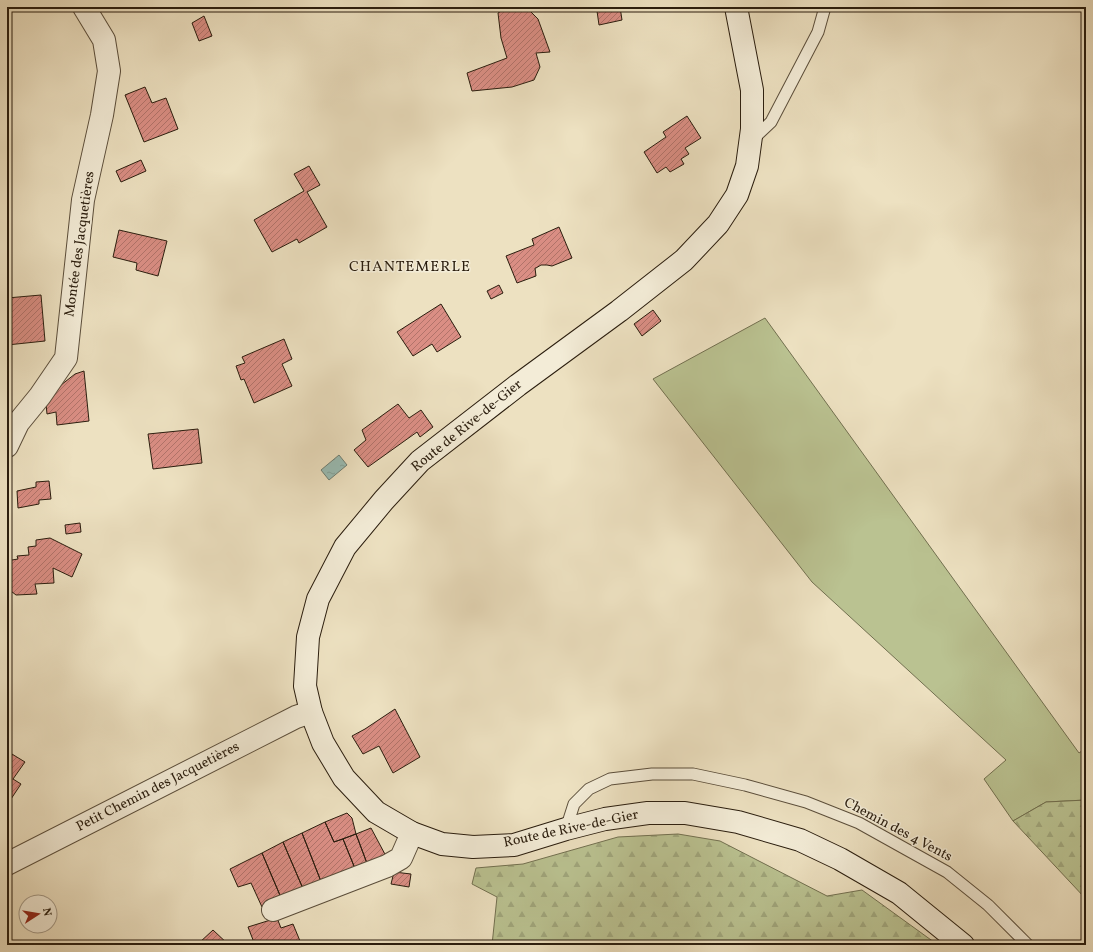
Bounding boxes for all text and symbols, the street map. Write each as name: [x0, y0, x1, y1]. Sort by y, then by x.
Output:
street label: Montée des Jacquetières: [60, 170, 100, 318]
district label: CHANTEMERLE: [349, 257, 471, 278]
street label: Route de Rive-de-Gier: [408, 375, 526, 477]
street label: Petit Chemin des Jacquetières: [73, 737, 243, 837]
street label: Chemin des 4 Vents: [841, 793, 955, 867]
street label: Route de Rive-de-Gier: [502, 805, 640, 853]
north arrow: [18, 894, 58, 934]
text: N: [38, 907, 54, 918]

